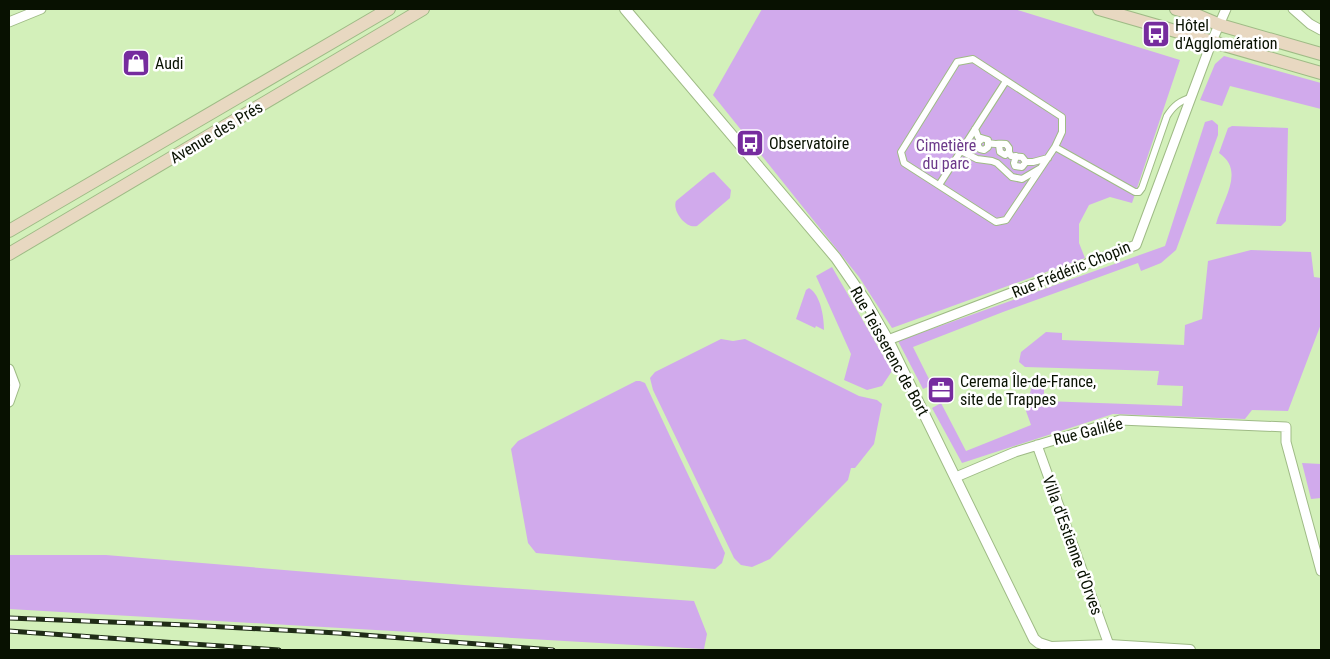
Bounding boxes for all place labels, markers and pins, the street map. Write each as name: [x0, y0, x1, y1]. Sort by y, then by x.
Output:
place label: Hôtel d'Agglomération: [1175, 16, 1277, 53]
bus stop icon: Hôtel d'Agglomération: [1141, 19, 1171, 49]
shop icon: Audi: [121, 48, 151, 78]
place label: Audi: [155, 54, 183, 73]
bus stop icon: Observatoire: [735, 128, 765, 158]
place label: Observatoire: [769, 134, 849, 153]
place label: Cerema Île-de-France, site de Trappes: [960, 372, 1096, 409]
office icon: Cerema Île-de-France, site de Trappes: [926, 375, 956, 405]

